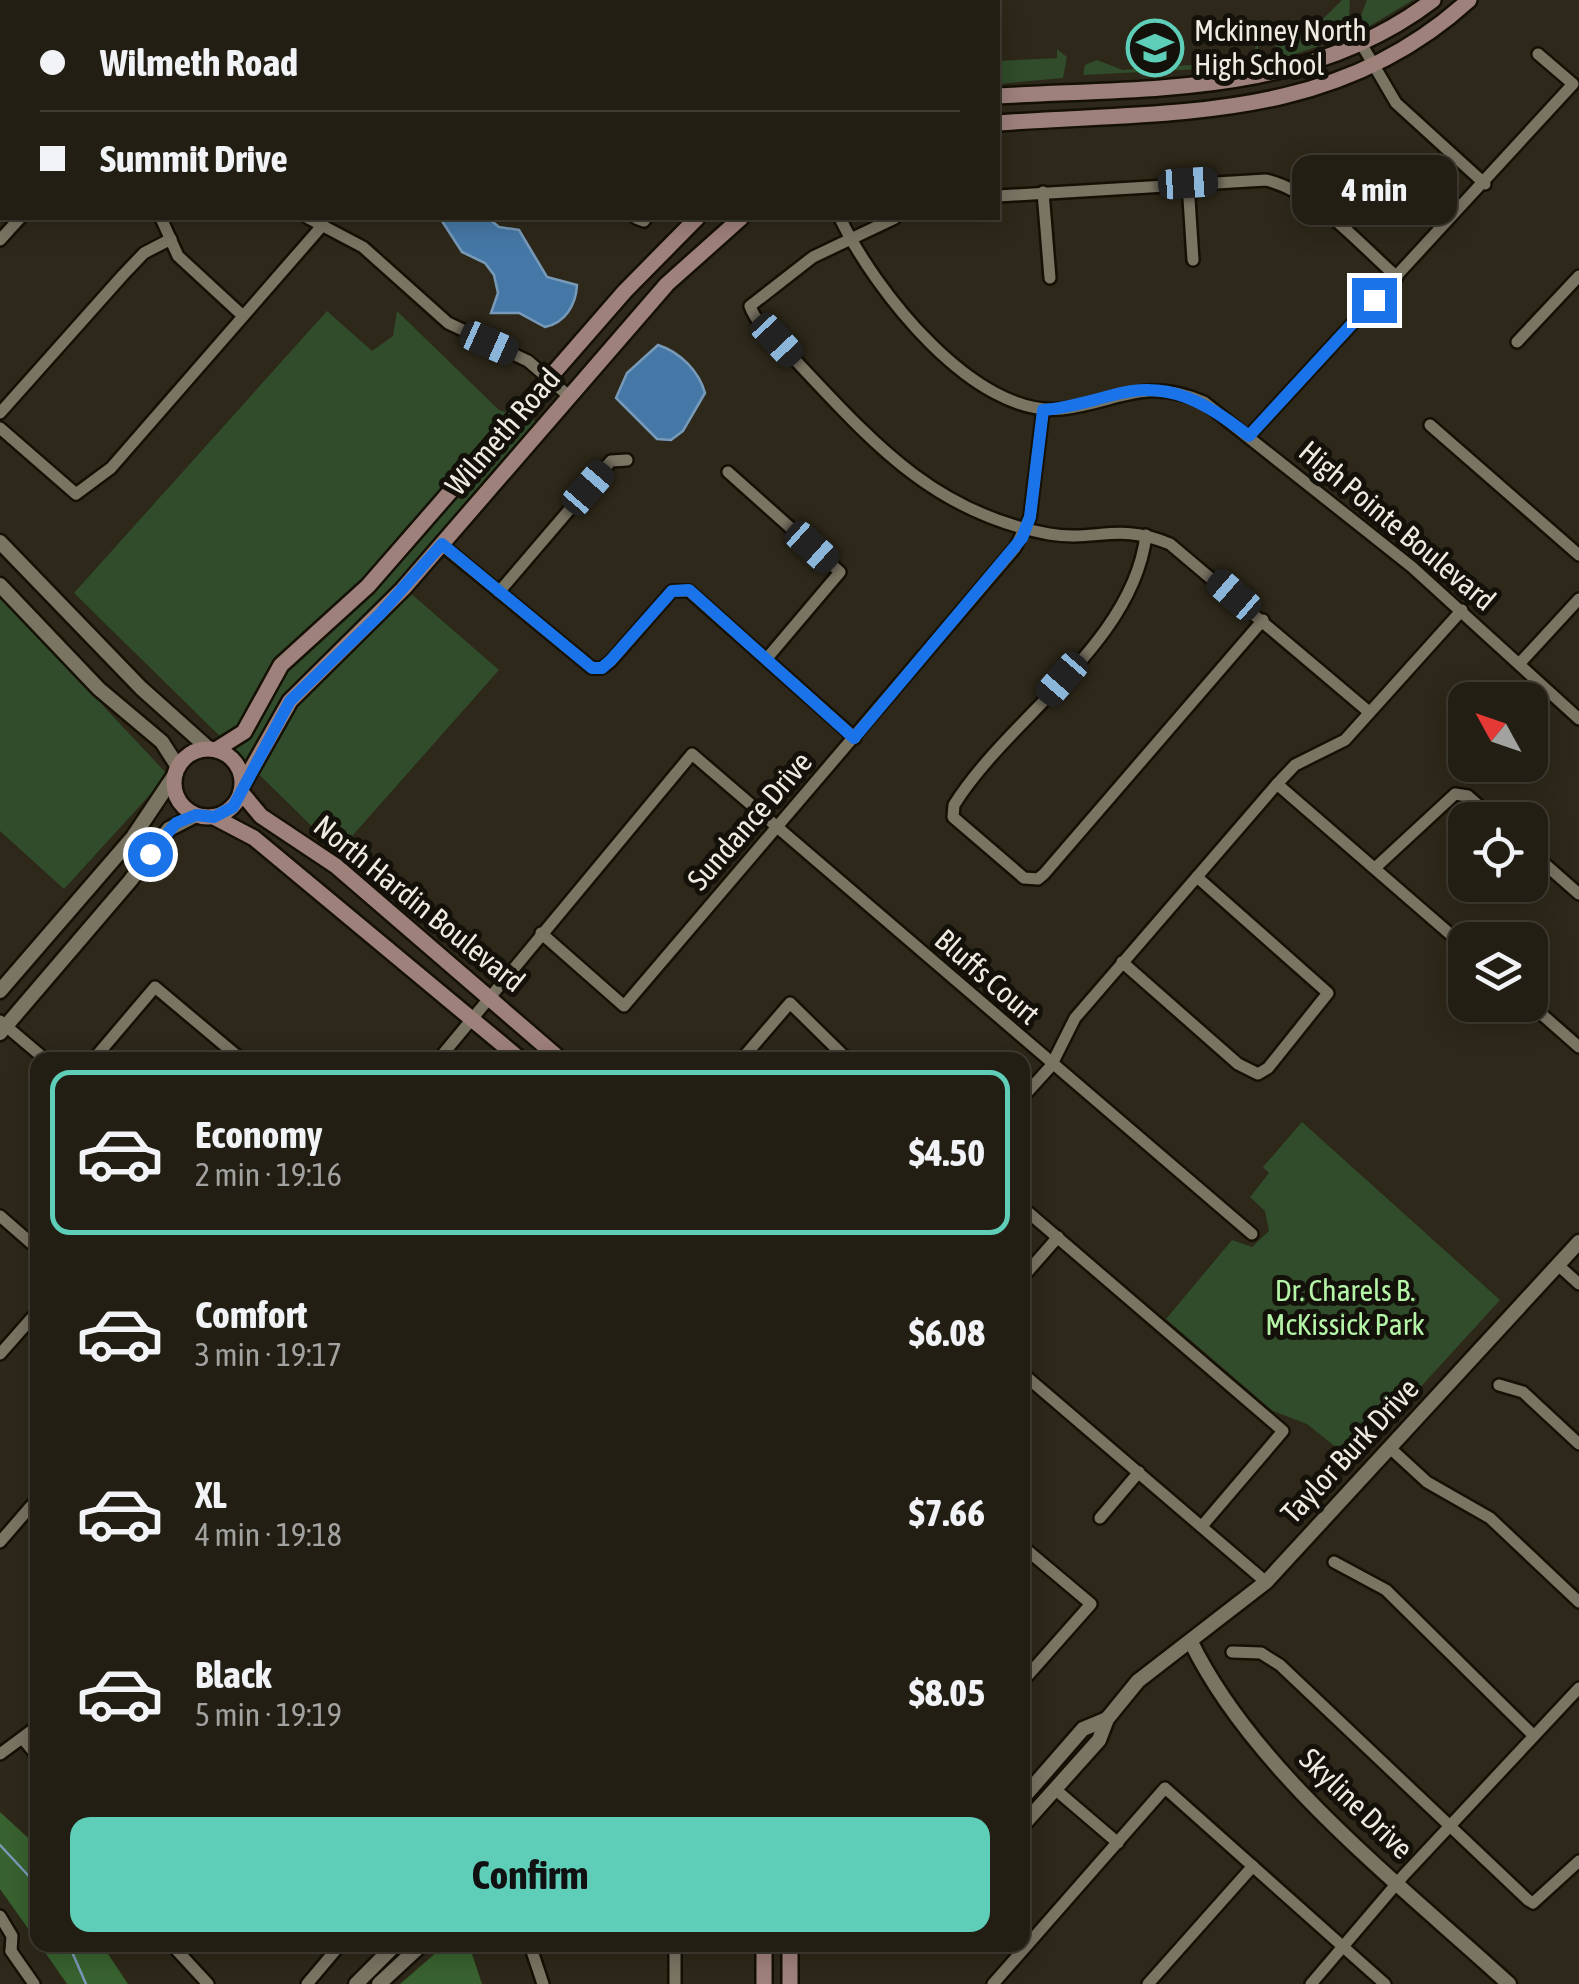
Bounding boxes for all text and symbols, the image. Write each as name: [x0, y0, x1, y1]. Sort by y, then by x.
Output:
place label: Mckinney North High School: [1194, 13, 1367, 81]
school or university icon: Mckinney North High School: [1125, 18, 1185, 78]
text: Wilmeth Road: [100, 41, 298, 84]
text: Summit Drive: [100, 137, 288, 180]
callout: 4 min: [1292, 155, 1456, 225]
car: [1157, 166, 1219, 200]
text: 4 min: [1342, 171, 1407, 208]
route end: [1352, 278, 1397, 323]
car: [746, 308, 808, 372]
car: [455, 317, 523, 369]
street label: Wilmeth Road: [438, 361, 566, 502]
street label: High Pointe Boulevard: [1293, 434, 1502, 617]
car: [557, 456, 619, 520]
car: [780, 516, 844, 578]
car: [1202, 564, 1266, 626]
car: [1031, 647, 1093, 711]
north arrow: [1448, 682, 1548, 782]
map controls: [1448, 682, 1548, 1022]
street label: Sundance Drive: [680, 745, 818, 896]
button: locate: [1448, 802, 1548, 902]
street label: North Hardin Boulevard: [308, 808, 532, 998]
route start: [128, 832, 173, 877]
street label: Bluffs Court: [929, 922, 1047, 1031]
button: layers: [1448, 922, 1548, 1022]
icon: car: [75, 1108, 165, 1198]
text: Economy: [195, 1113, 322, 1156]
text: $4.50: [909, 1131, 985, 1174]
text: 2 min · 19:16: [195, 1156, 342, 1193]
park label: Dr. Charels B. McKissick Park: [1265, 1273, 1425, 1341]
icon: car: [75, 1288, 165, 1378]
text: Comfort: [195, 1293, 307, 1336]
text: $6.08: [909, 1311, 985, 1354]
text: 3 min · 19:17: [195, 1336, 342, 1373]
street label: Taylor Burk Drive: [1274, 1371, 1425, 1530]
icon: car: [75, 1468, 165, 1558]
text: XL: [195, 1473, 227, 1516]
text: $7.66: [909, 1491, 985, 1534]
text: 4 min · 19:18: [195, 1516, 342, 1553]
icon: car: [75, 1648, 165, 1738]
text: Black: [195, 1653, 272, 1696]
text: $8.05: [909, 1671, 985, 1714]
text: 5 min · 19:19: [195, 1696, 342, 1733]
street label: Skyline Drive: [1293, 1741, 1420, 1865]
button: Confirm: [70, 1817, 990, 1932]

